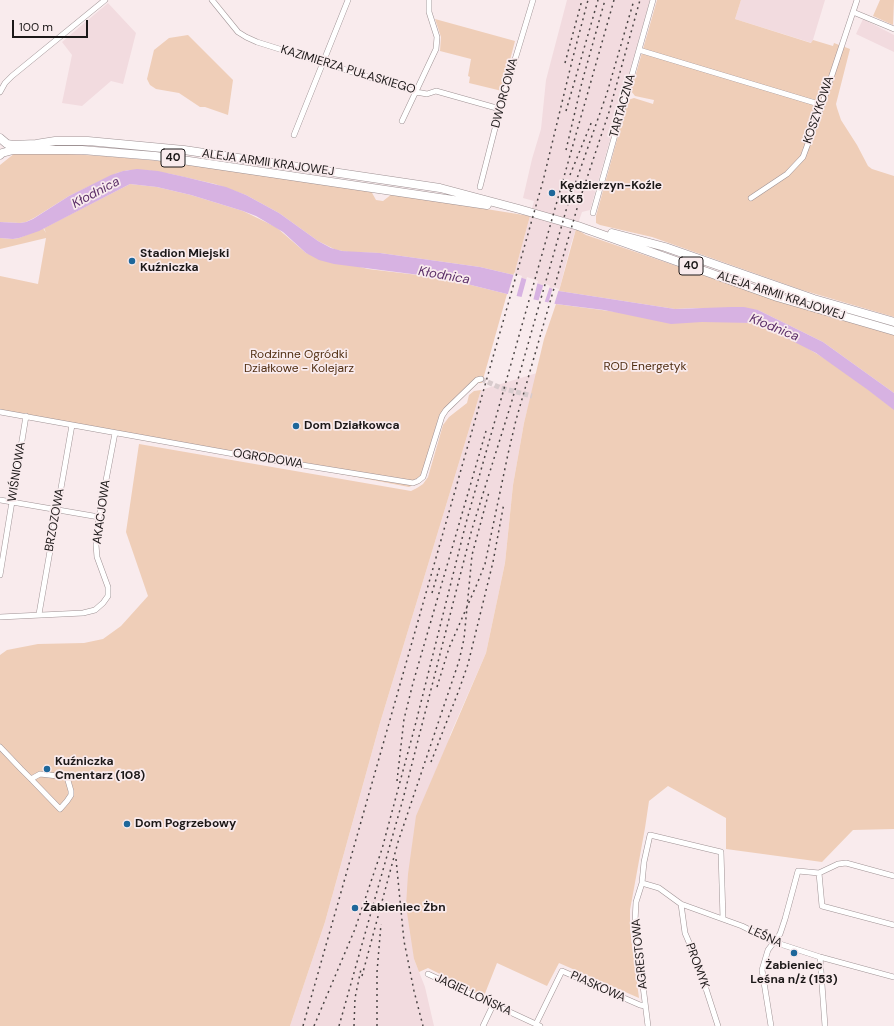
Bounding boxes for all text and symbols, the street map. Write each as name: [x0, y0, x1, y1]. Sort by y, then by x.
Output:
scale bar: [14, 12, 90, 38]
text: 100 m: [19, 19, 53, 35]
street label: KAZIMIERZA PUŁASKIEGO: [279, 43, 417, 97]
street label: DWORCOWA: [489, 56, 521, 130]
street label: TARTACZNA: [607, 73, 639, 139]
street label: KOSZYKOWA: [801, 74, 837, 146]
street label: ALEJA ARMII KRAJOWEJ: [201, 147, 335, 179]
road number: 40: [161, 149, 185, 167]
water label: Kłodnica: [69, 174, 123, 212]
place label: Kędzierzyn-Koźle KK5: [560, 179, 662, 207]
marker: Kędzierzyn-Koźle KK5: [547, 188, 557, 198]
place label: Stadion Miejski Kuźniczka: [140, 247, 229, 275]
marker: Stadion Miejski Kuźniczka: [127, 256, 137, 266]
road number: 40: [679, 257, 703, 275]
water label: Kłodnica: [417, 264, 471, 288]
street label: ALEJA ARMII KRAJOWEJ: [715, 269, 847, 323]
water label: Kłodnica: [747, 311, 801, 345]
park label: Rodzinne Ogródki Działkowe - Kolejarz: [244, 348, 354, 376]
park label: ROD Energetyk: [603, 360, 687, 374]
place label: Dom Działkowca: [304, 419, 400, 433]
marker: Dom Działkowca: [291, 421, 301, 431]
street label: WIŚNIOWA: [5, 441, 29, 503]
street label: OGRODOWA: [232, 446, 304, 472]
street label: AKACJOWA: [90, 479, 114, 545]
street label: BRZOZOWA: [42, 487, 68, 553]
place label: Kuźniczka Cmentarz (108): [55, 755, 145, 783]
marker: Kuźniczka Cmentarz (108): [42, 764, 52, 774]
place label: Dom Pogrzebowy: [135, 817, 236, 831]
marker: Dom Pogrzebowy: [122, 819, 132, 829]
place label: Żabieniec Żbn: [363, 901, 446, 915]
marker: Żabieniec Żbn: [350, 903, 360, 913]
street label: AGRESTOWA: [629, 918, 651, 990]
street label: LEŚNA: [745, 923, 785, 951]
street label: PROMYK: [682, 941, 712, 991]
marker: Żabieniec Leśna n/ż (153): [789, 948, 799, 958]
place label: Żabieniec Leśna n/ż (153): [750, 959, 838, 987]
street label: PIASKOWA: [568, 968, 628, 1006]
street label: JAGIELLOŃSKA: [432, 971, 514, 1019]

